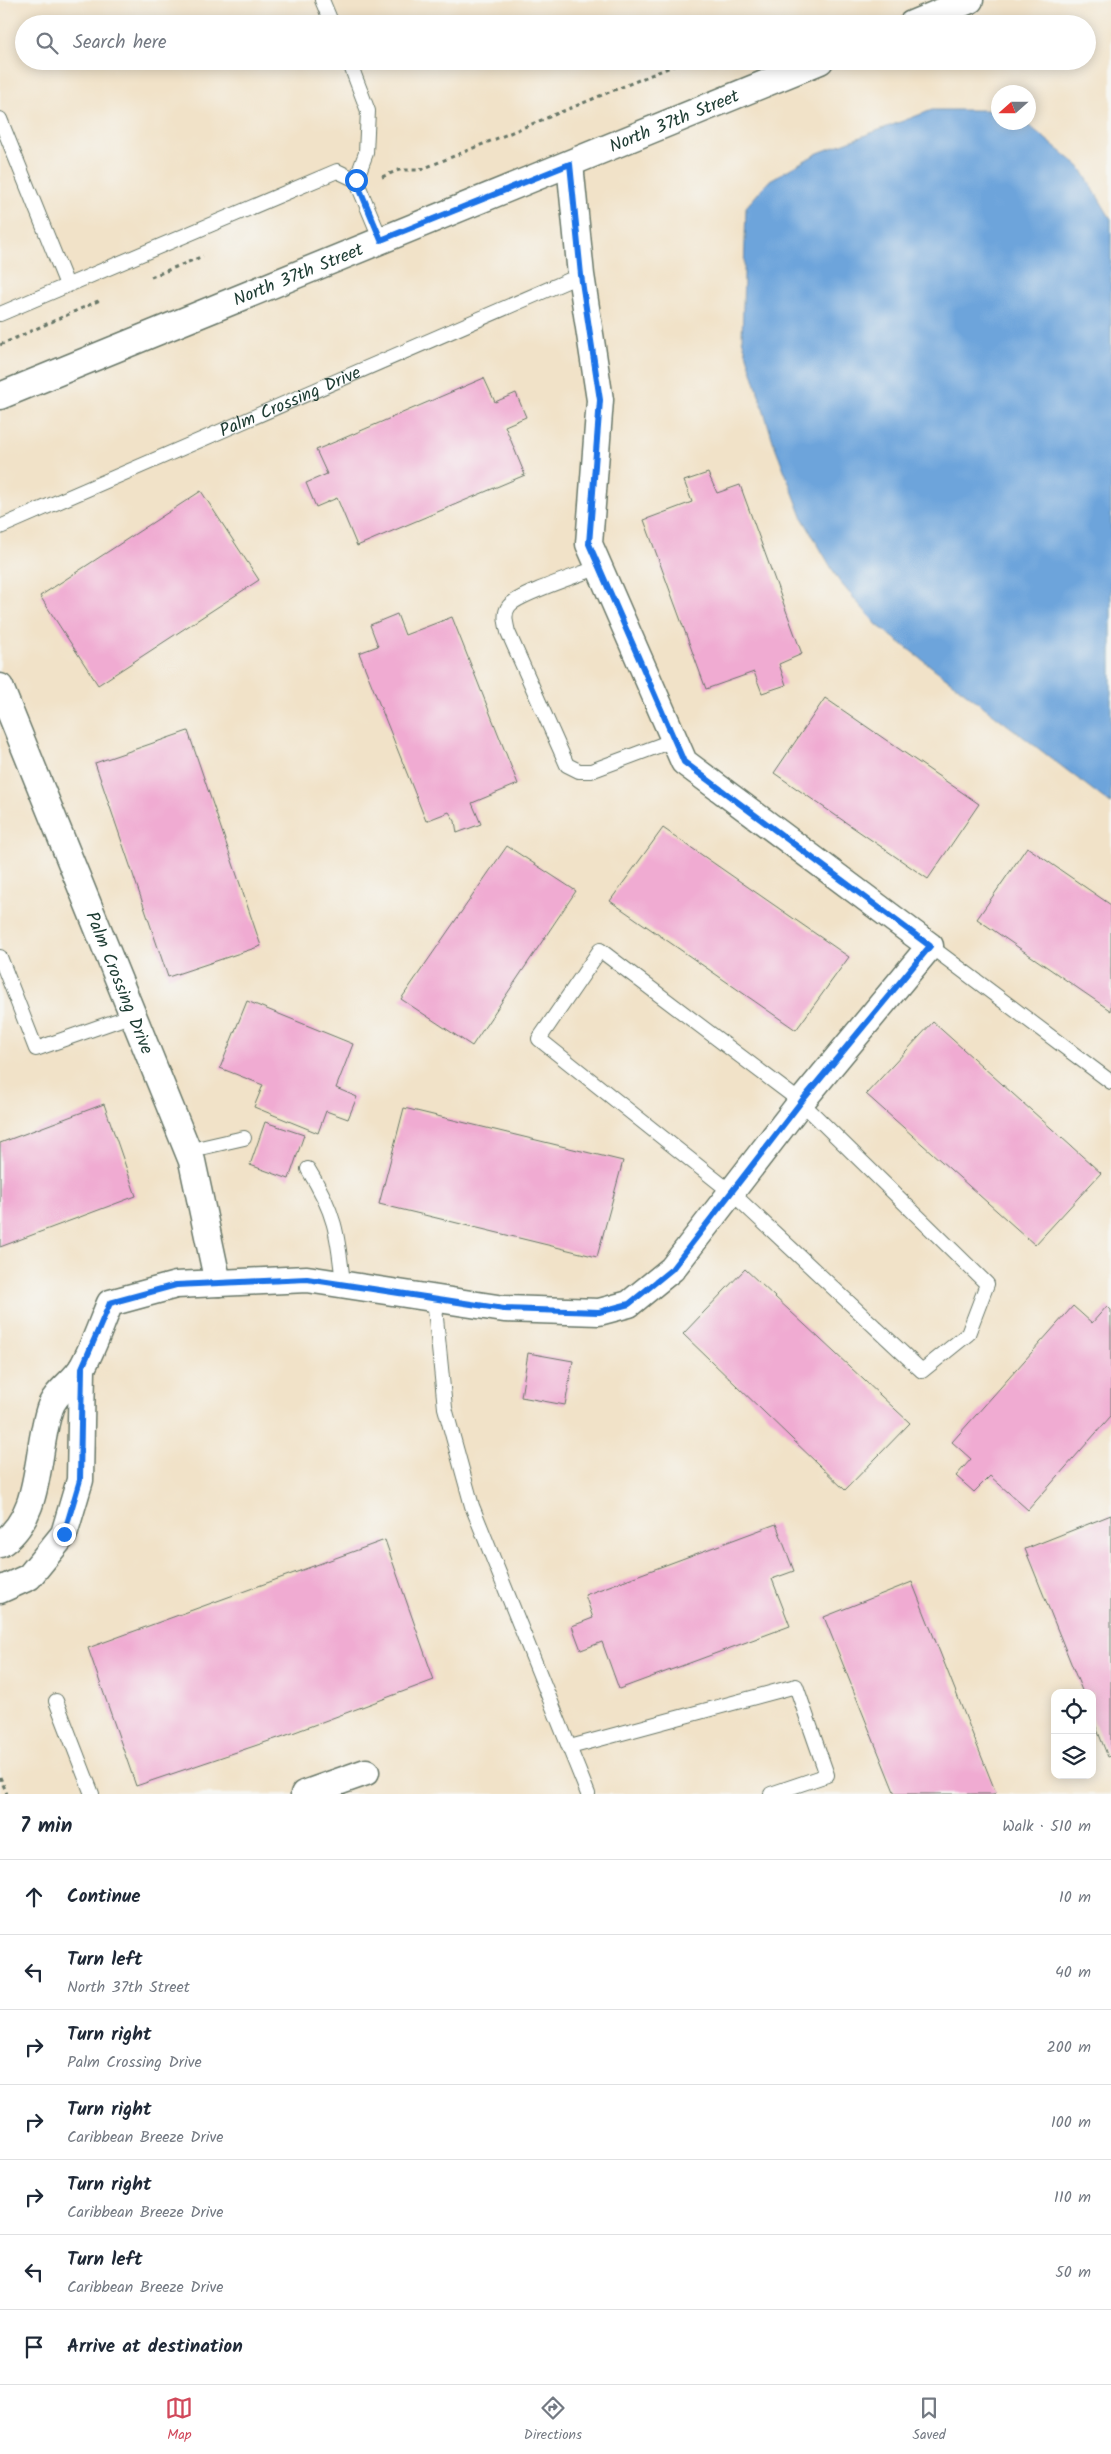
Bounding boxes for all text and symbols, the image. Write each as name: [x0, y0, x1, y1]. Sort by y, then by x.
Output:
search box: [15, 15, 1096, 70]
text: Search here: [73, 28, 167, 58]
icon: search: [33, 29, 61, 57]
street label: North 37th Street: [605, 82, 745, 162]
north arrow: [991, 85, 1036, 130]
route start: [345, 169, 368, 192]
street label: North 37th Street: [229, 236, 369, 315]
street label: Palm Crossing Drive: [215, 359, 366, 446]
street label: Palm Crossing Drive: [76, 907, 160, 1059]
route end: [53, 1523, 76, 1546]
map controls: [1051, 1689, 1096, 1779]
button: locate: [1051, 1689, 1096, 1734]
button: layers: [1051, 1734, 1096, 1779]
text: 7 min: [20, 1810, 72, 1843]
text: Walk · 510 m: [1002, 1814, 1091, 1839]
text: Continue: [67, 1882, 140, 1912]
icon: ahead: [20, 1883, 48, 1911]
text: 10 m: [1059, 1885, 1091, 1910]
text: Turn left: [67, 1945, 142, 1975]
icon: left: [20, 1958, 48, 1986]
text: 40 m: [1055, 1960, 1091, 1985]
text: North 37th Street: [67, 1975, 190, 2000]
text: Turn right: [67, 2020, 152, 2050]
icon: right: [20, 2033, 48, 2061]
text: 200 m: [1047, 2035, 1091, 2060]
text: Palm Crossing Drive: [67, 2050, 202, 2075]
text: Turn right: [67, 2095, 152, 2125]
icon: right: [20, 2108, 48, 2136]
text: 100 m: [1051, 2110, 1091, 2135]
text: Caribbean Breeze Drive: [67, 2125, 224, 2150]
text: Turn right: [67, 2170, 152, 2200]
icon: right: [20, 2183, 48, 2211]
text: 110 m: [1054, 2185, 1091, 2210]
text: Caribbean Breeze Drive: [67, 2200, 224, 2225]
text: Turn left: [67, 2245, 142, 2275]
icon: left: [20, 2258, 48, 2286]
text: 50 m: [1055, 2260, 1091, 2285]
text: Caribbean Breeze Drive: [67, 2275, 224, 2300]
text: Arrive at destination: [67, 2332, 243, 2362]
icon: arrive: [20, 2333, 48, 2361]
tab: Map: [165, 2394, 193, 2446]
tab: Directions: [524, 2394, 582, 2446]
tab: Saved: [912, 2394, 946, 2446]

